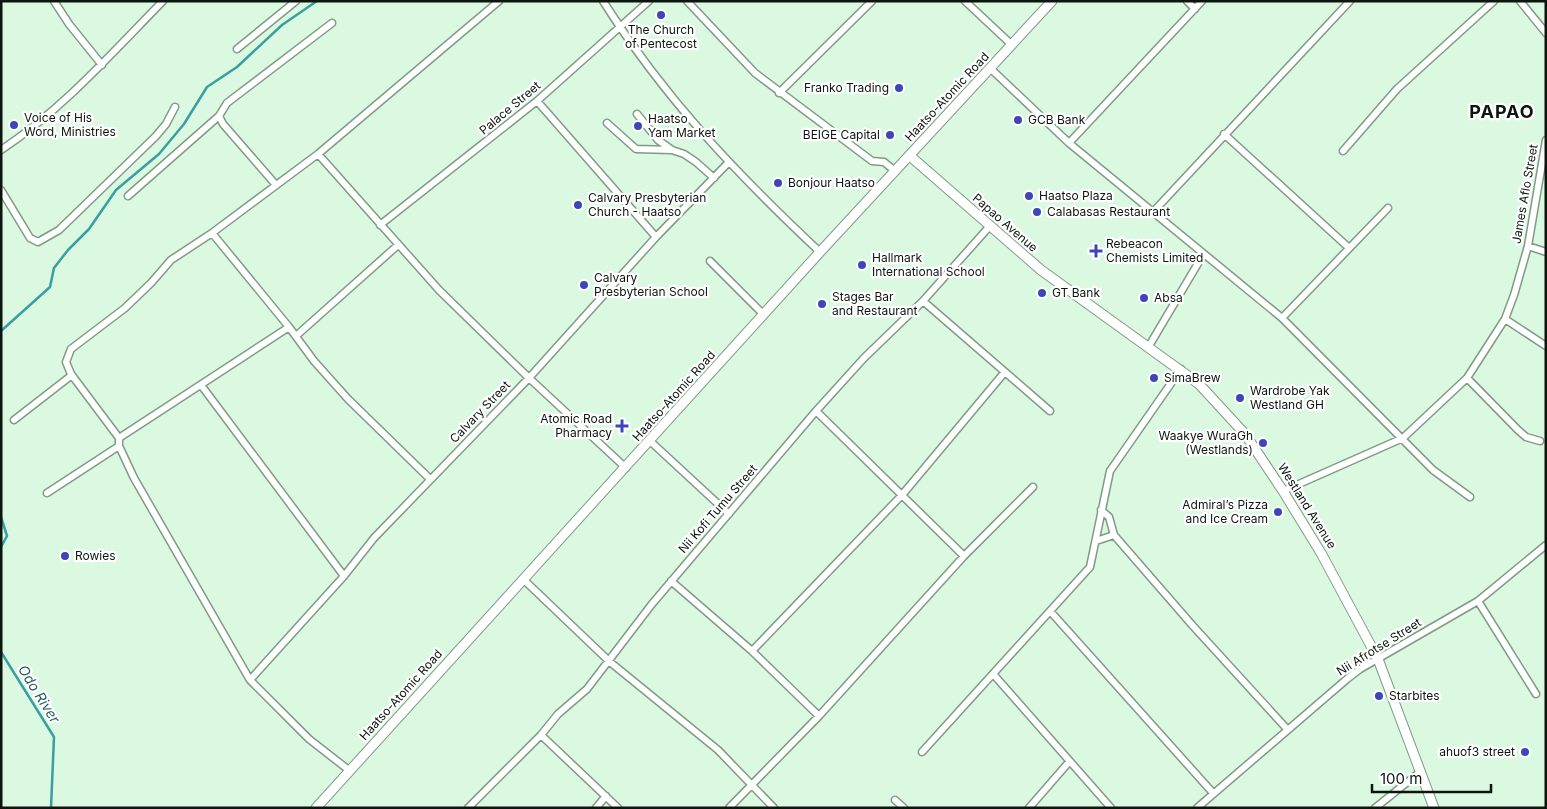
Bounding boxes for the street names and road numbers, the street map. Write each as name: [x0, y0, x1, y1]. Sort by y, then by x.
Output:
street label: Haatso-Atomic Road: [901, 49, 992, 144]
street label: Palace Street: [476, 78, 543, 138]
street label: James Aflo Street: [1508, 143, 1541, 245]
street label: Papao Avenue: [970, 190, 1041, 255]
street label: Haatso-Atomic Road: [629, 347, 718, 444]
street label: Calvary Street: [446, 377, 513, 446]
street label: Westland Avenue: [1275, 460, 1340, 551]
street label: Nii Kofi Tumu Street: [675, 461, 760, 556]
street label: Nii Afrotse Street: [1334, 615, 1424, 679]
street label: Haatso-Atomic Road: [356, 646, 445, 743]

